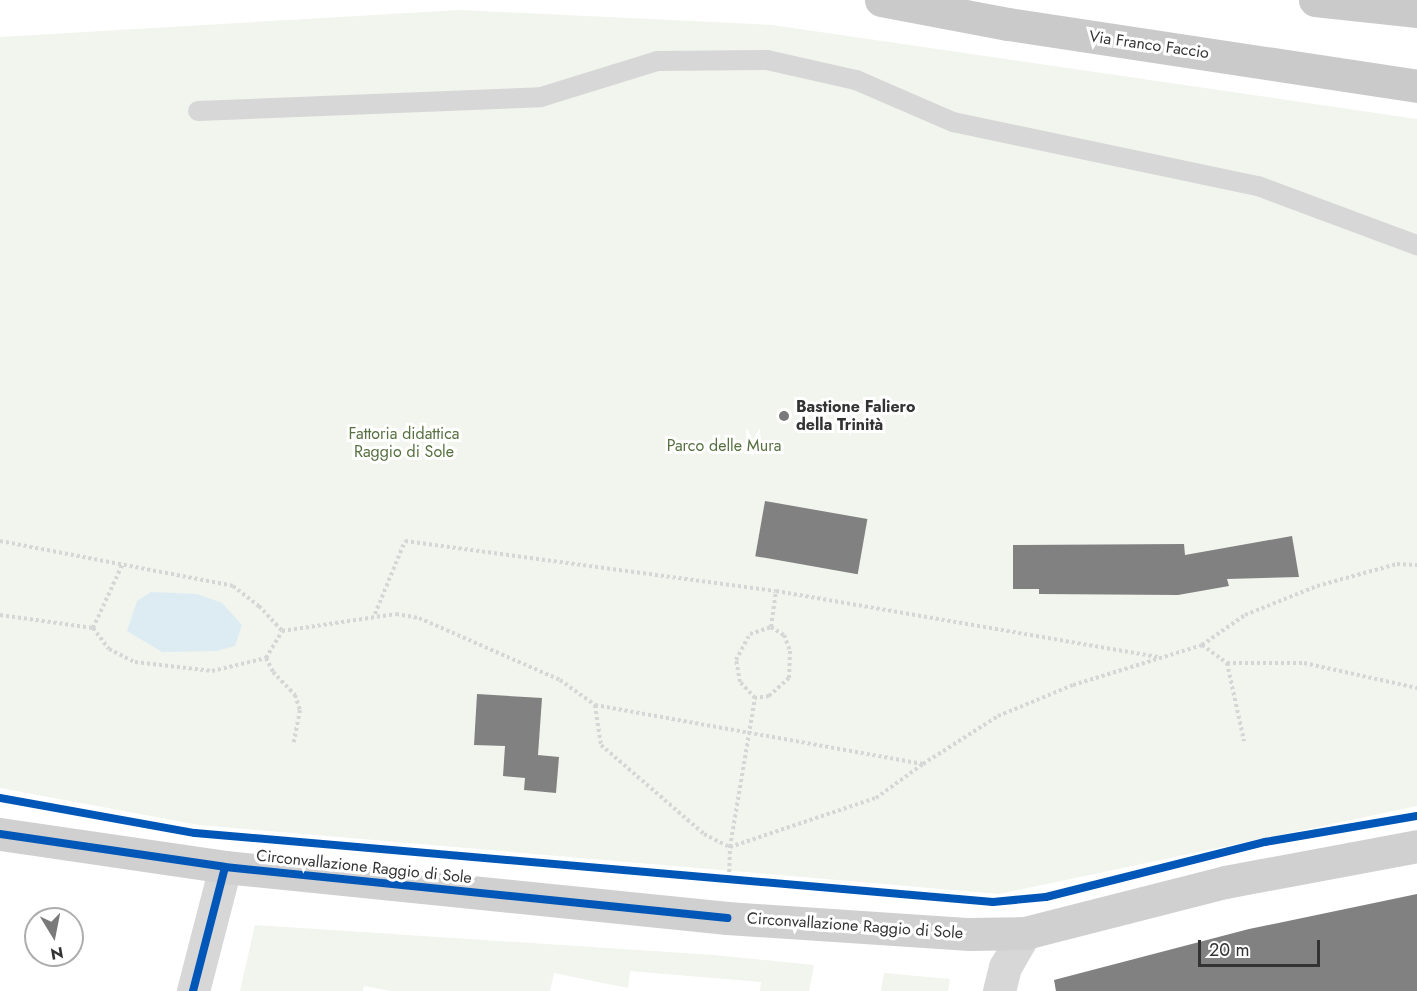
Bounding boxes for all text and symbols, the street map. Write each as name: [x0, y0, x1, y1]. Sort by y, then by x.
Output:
street label: Via Franco Faccio: [1088, 27, 1210, 63]
place label: Bastione Faliero della Trinità: [796, 397, 915, 435]
marker: Bastione Faliero della Trinità: [777, 409, 791, 423]
park label: Fattoria didattica Raggio di Sole: [348, 424, 460, 462]
park label: Parco delle Mura: [667, 436, 781, 456]
street label: Circonvallazione Raggio di Sole: [255, 846, 473, 888]
north arrow: [24, 907, 84, 967]
street label: Circonvallazione Raggio di Sole: [746, 909, 964, 943]
scale bar: [1201, 928, 1322, 966]
text: 20 m: [1209, 937, 1249, 963]
text: N: [49, 941, 65, 966]

